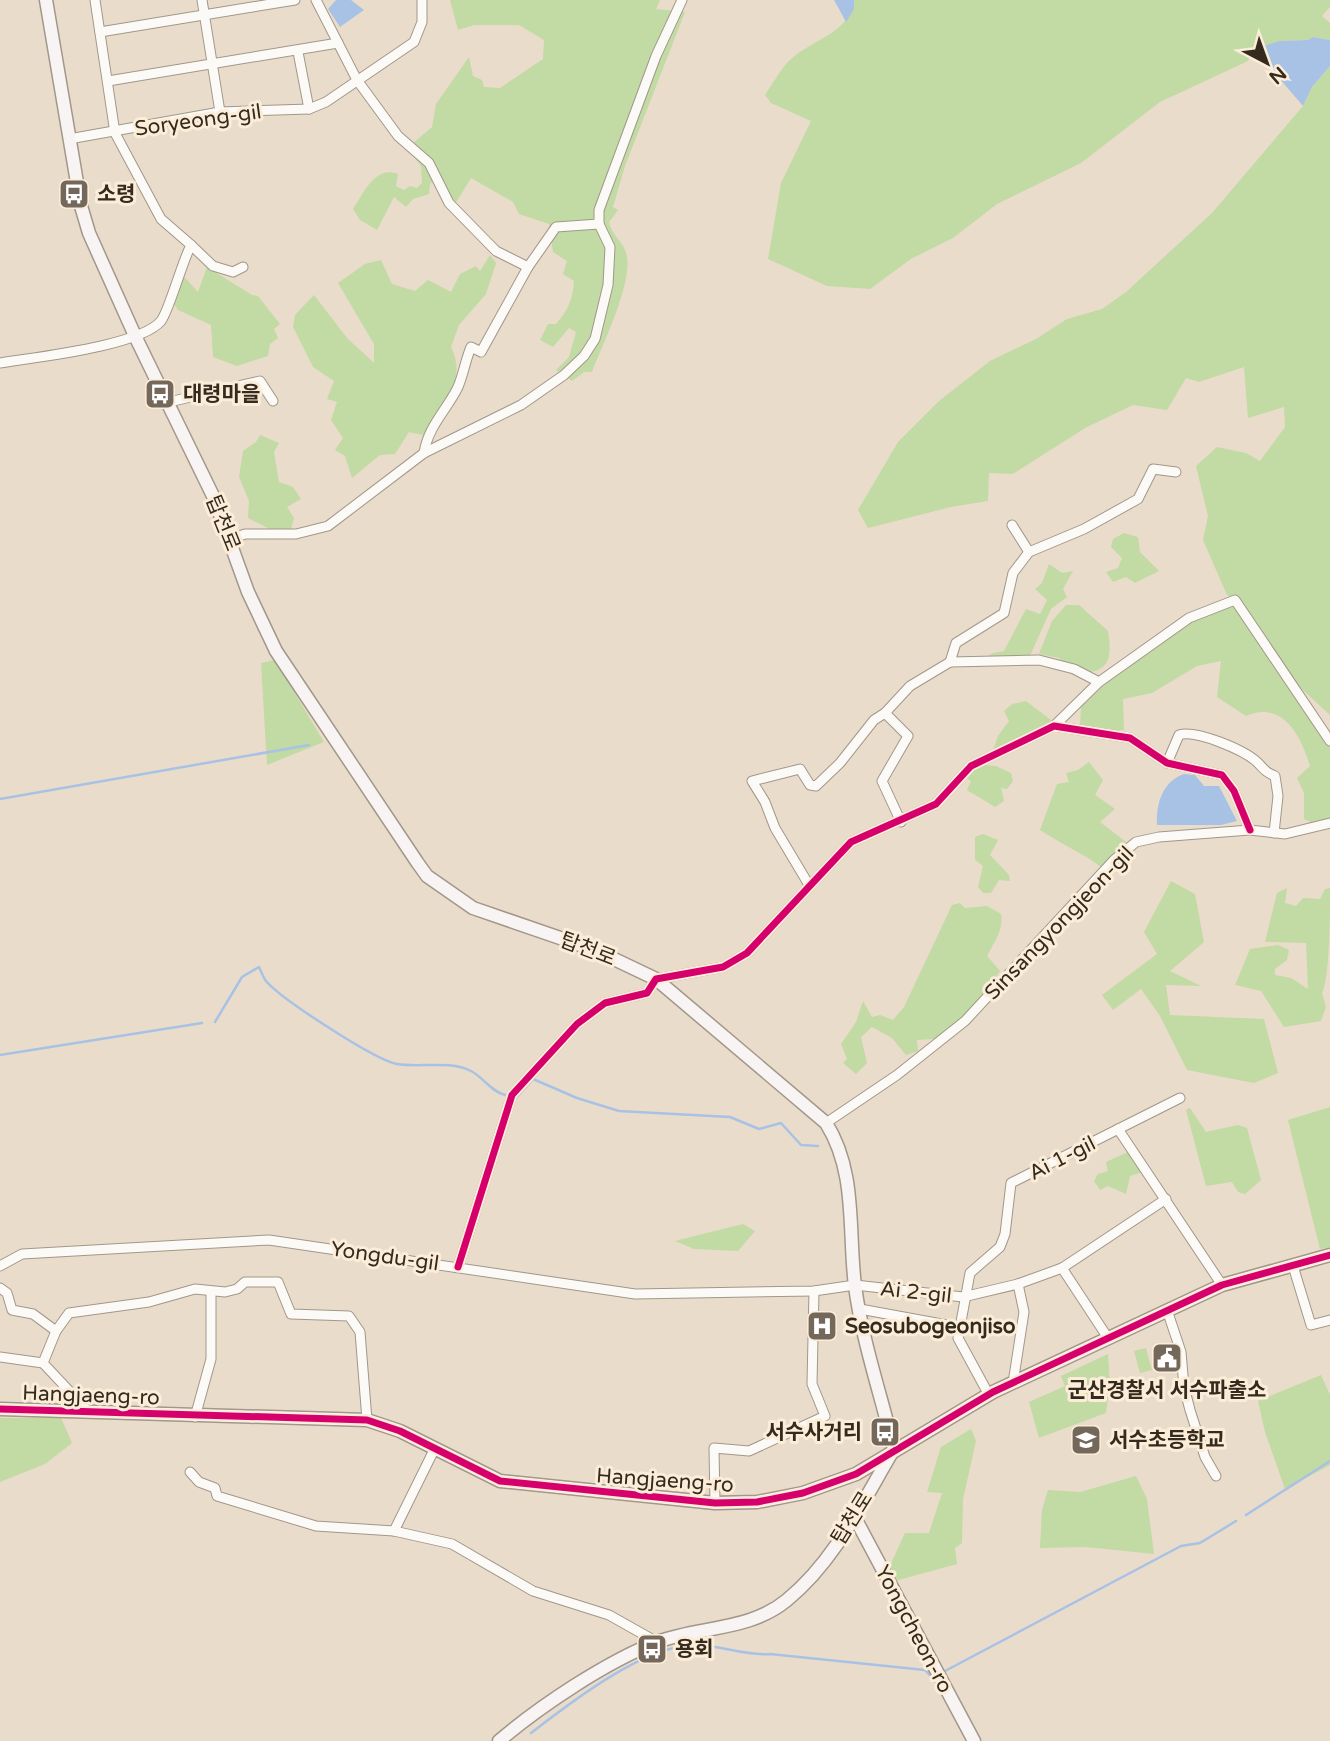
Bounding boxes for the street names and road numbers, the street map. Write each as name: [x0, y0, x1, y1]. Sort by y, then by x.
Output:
street label: Soryeong-gil: [133, 99, 263, 142]
street label: 탑천로: [200, 492, 245, 555]
street label: Sinsangyongjeon-gil: [980, 841, 1139, 1005]
street label: 탑천로: [556, 927, 619, 972]
street label: Ai 1-gil: [1025, 1131, 1100, 1186]
street label: Yongdu-gil: [329, 1237, 441, 1276]
street label: Ai 2-gil: [879, 1276, 953, 1309]
street label: Hangjaeng-ro: [22, 1381, 160, 1410]
street label: Hangjaeng-ro: [595, 1463, 735, 1498]
street label: 탑천로: [826, 1487, 878, 1549]
street label: Yongcheon-ro: [869, 1561, 958, 1697]

